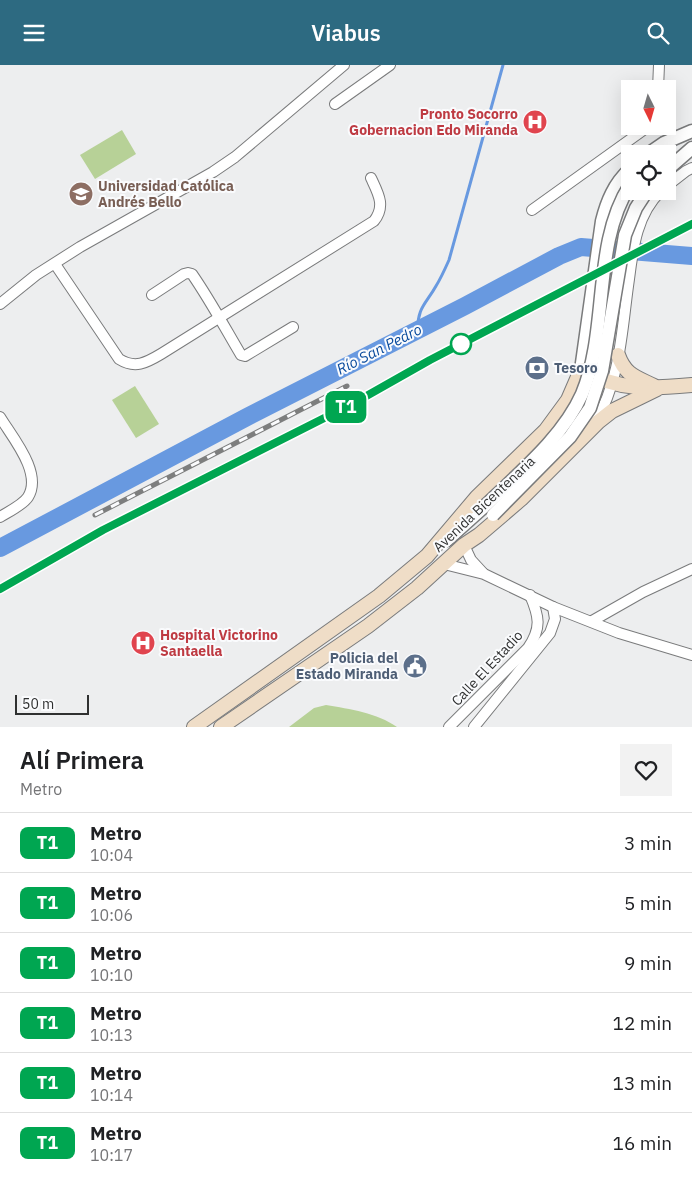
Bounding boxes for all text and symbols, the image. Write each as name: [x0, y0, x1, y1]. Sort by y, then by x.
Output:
text: Viabus: [311, 18, 381, 47]
icon: menu: [20, 19, 48, 47]
icon: search: [644, 19, 672, 47]
north arrow: [621, 80, 676, 135]
map controls: [621, 80, 676, 200]
place label: Pronto Socorro Gobernacion Edo Miranda: [349, 105, 518, 139]
hospital icon: Pronto Socorro Gobernacion Edo Miranda: [522, 109, 548, 135]
button: locate: [621, 145, 676, 200]
place label: Universidad Católica Andrés Bello: [98, 177, 234, 211]
school or university icon: Universidad Católica Andrés Bello: [68, 181, 94, 207]
water label: Río San Pedro: [333, 319, 425, 379]
unlabelled marker: [450, 333, 472, 355]
bank icon: Tesoro: [524, 355, 550, 381]
place label: Tesoro: [554, 359, 598, 377]
line badge: T1: [324, 391, 368, 423]
text: T1: [335, 395, 357, 418]
street label: Avenida Bicentenaria: [429, 452, 539, 556]
place label: Hospital Victorino Santaella: [160, 626, 278, 660]
street label: Calle El Estadio: [447, 626, 527, 710]
hospital icon: Hospital Victorino Santaella: [130, 630, 156, 656]
place label: Policia del Estado Miranda: [296, 649, 398, 683]
public building icon: Policia del Estado Miranda: [402, 653, 428, 679]
scale bar: [15, 692, 89, 715]
text: 50 m: [22, 695, 54, 713]
text: Alí Primera: [20, 744, 144, 776]
button: heart: [620, 744, 672, 796]
text: Metro: [20, 779, 62, 799]
text: Metro: [90, 821, 142, 845]
text: T1: [37, 831, 58, 854]
text: 3 min: [624, 831, 672, 855]
text: 10:04: [90, 845, 133, 865]
text: Metro: [90, 881, 142, 905]
text: T1: [37, 891, 58, 914]
text: 5 min: [624, 891, 672, 915]
text: 10:06: [90, 905, 133, 925]
text: Metro: [90, 941, 142, 965]
text: T1: [37, 951, 58, 974]
text: 9 min: [624, 951, 672, 975]
text: 10:10: [90, 965, 133, 985]
text: Metro: [90, 1001, 142, 1025]
text: T1: [37, 1011, 58, 1034]
text: 12 min: [613, 1011, 672, 1035]
text: 10:13: [90, 1025, 133, 1045]
text: Metro: [90, 1061, 142, 1085]
text: T1: [37, 1071, 58, 1094]
text: 13 min: [613, 1071, 672, 1095]
text: 10:14: [90, 1085, 133, 1105]
text: Metro: [90, 1121, 142, 1145]
text: T1: [37, 1131, 58, 1154]
text: 16 min: [613, 1131, 672, 1155]
text: 10:17: [90, 1145, 133, 1165]

